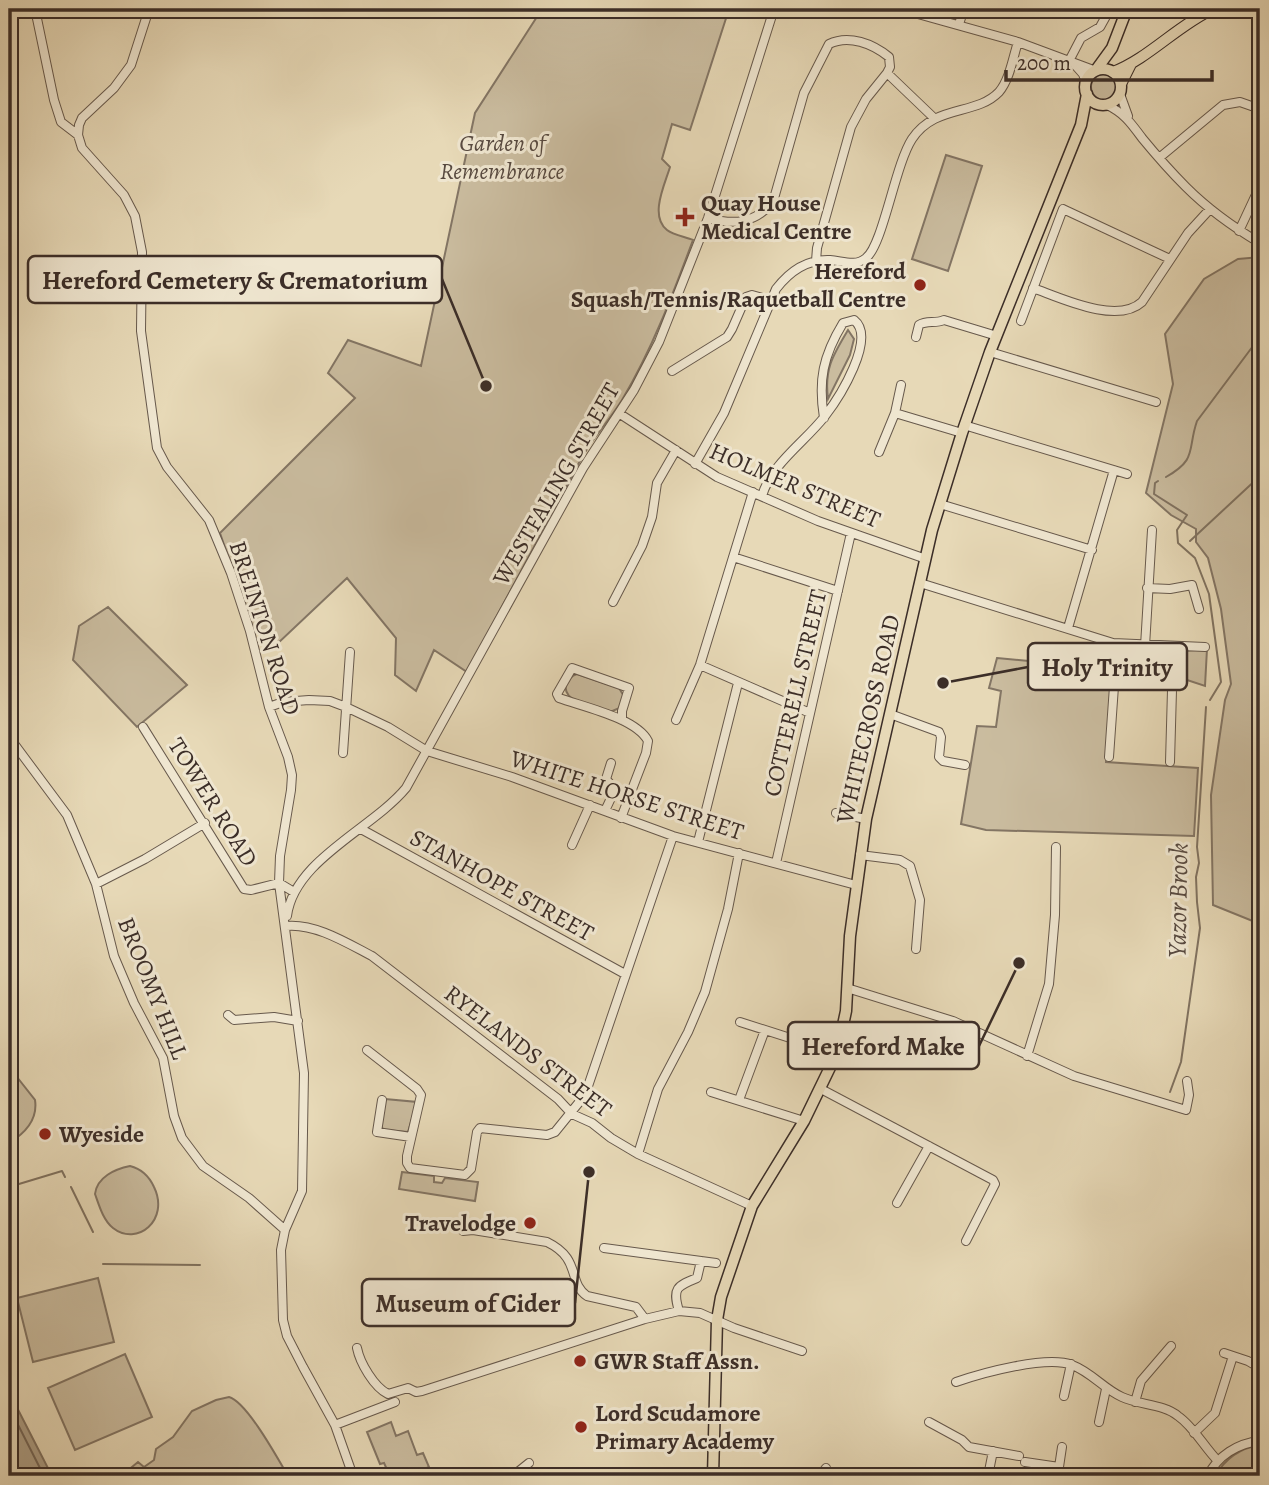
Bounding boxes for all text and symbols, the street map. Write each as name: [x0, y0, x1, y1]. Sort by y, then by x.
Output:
scale bar: [1006, 38, 1213, 82]
text: 200 m: [1017, 49, 1071, 77]
park label: Garden of Remembrance: [440, 127, 565, 187]
place label: Quay House Medical Centre: [701, 187, 852, 247]
marker: Quay House Medical Centre: [675, 207, 695, 227]
place label: Hereford Squash/Tennis/Raquetball Centre: [571, 255, 906, 315]
callout: Hereford Cemetery & Crematorium: [28, 256, 442, 303]
text: Hereford Cemetery & Crematorium: [42, 263, 428, 298]
marker: Hereford Squash/Tennis/Raquetball Centre: [912, 277, 928, 293]
street label: WESTFALING STREET: [484, 377, 627, 592]
street label: HOLMER STREET: [705, 435, 885, 535]
street label: BREINTON ROAD: [222, 537, 308, 719]
street label: COTTERELL STREET: [756, 587, 834, 799]
street label: WHITECROSS ROAD: [828, 611, 908, 828]
callout: Holy Trinity: [1028, 643, 1187, 690]
text: Holy Trinity: [1041, 650, 1174, 685]
street label: TOWER ROAD: [161, 731, 265, 873]
street label: WHITE HORSE STREET: [505, 742, 748, 848]
street label: STANHOPE STREET: [404, 821, 600, 949]
water label: Yazor Brook: [1160, 842, 1196, 958]
street label: BROOMY HILL: [110, 912, 196, 1064]
street label: RYELANDS STREET: [438, 977, 618, 1125]
callout: Hereford Make: [788, 1022, 979, 1069]
text: Hereford Make: [801, 1029, 965, 1064]
place label: Wyeside: [58, 1118, 144, 1150]
marker: Wyeside: [37, 1126, 53, 1142]
place label: Travelodge: [405, 1207, 516, 1239]
marker: Travelodge: [522, 1215, 538, 1231]
callout: Museum of Cider: [362, 1279, 575, 1326]
text: Museum of Cider: [375, 1286, 561, 1321]
place label: GWR Staff Assn.: [594, 1345, 760, 1377]
marker: GWR Staff Assn.: [572, 1353, 588, 1369]
place label: Lord Scudamore Primary Academy: [595, 1397, 775, 1457]
marker: Lord Scudamore Primary Academy: [573, 1419, 589, 1435]

